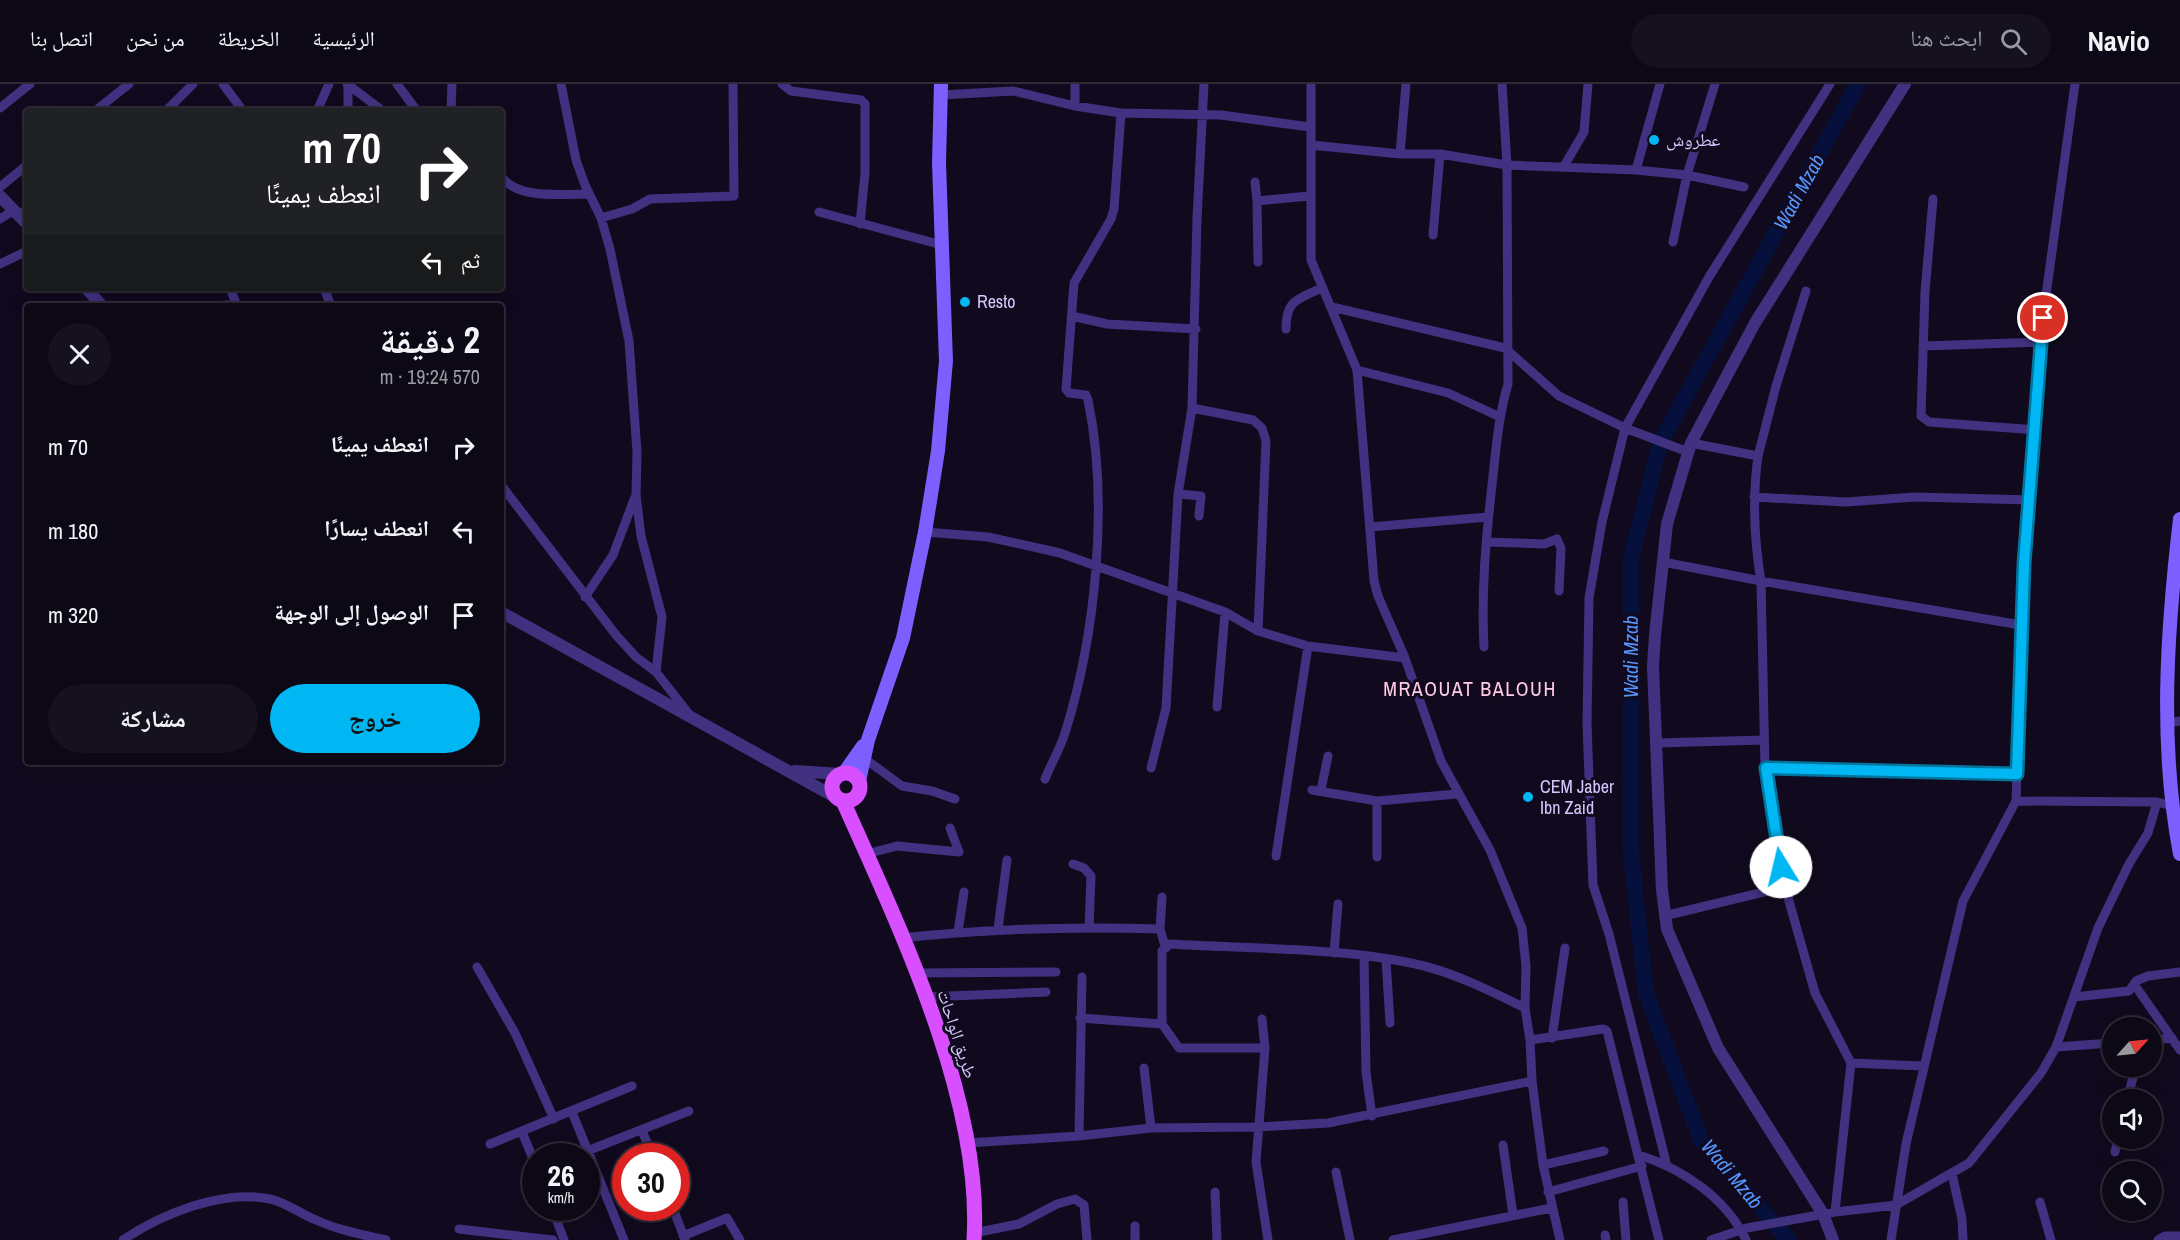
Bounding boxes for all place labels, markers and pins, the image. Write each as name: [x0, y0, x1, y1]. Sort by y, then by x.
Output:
place label: عطروش: [1666, 127, 1720, 152]
marker: عطروش: [1647, 133, 1661, 147]
place label: Resto: [977, 289, 1016, 314]
pin: [2017, 292, 2068, 343]
marker: Resto: [958, 295, 972, 309]
place label: CEM Jaber Ibn Zaid: [1540, 774, 1614, 820]
marker: CEM Jaber Ibn Zaid: [1521, 790, 1535, 804]

